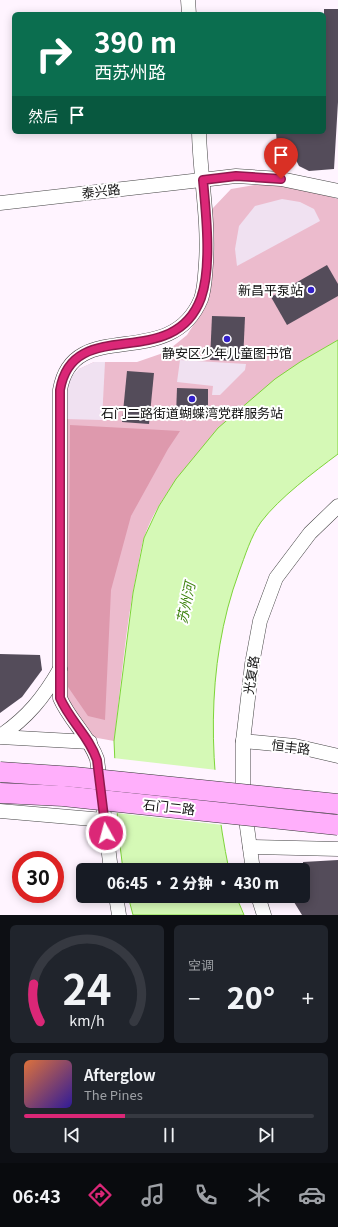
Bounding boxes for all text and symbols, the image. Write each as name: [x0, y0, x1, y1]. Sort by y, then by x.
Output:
text: 390 m: [94, 21, 177, 61]
icon: right: [28, 28, 80, 80]
text: 西苏州路: [94, 58, 166, 84]
icon: arrive: [66, 104, 88, 126]
text: 然后: [28, 105, 58, 126]
pin: [264, 138, 298, 179]
icon: arrive: [270, 144, 292, 166]
street label: 泰兴路: [80, 179, 121, 202]
place label: 新昌平泵站: [238, 280, 303, 299]
marker: 新昌平泵站: [306, 285, 316, 295]
marker: 静安区少年儿童图书馆: [222, 334, 232, 344]
place label: 静安区少年儿童图书馆: [162, 343, 292, 362]
marker: 石门二路街道蝴蝶湾党群服务站: [187, 394, 197, 404]
place label: 石门二路街道蝴蝶湾党群服务站: [101, 403, 283, 422]
water label: 苏州河: [171, 577, 200, 625]
street label: 光复路: [238, 654, 263, 696]
street label: 恒丰路: [271, 735, 312, 758]
street label: 石门二路: [142, 794, 196, 819]
position arrow: [85, 812, 127, 854]
speed limit sign: 30: [12, 851, 64, 903]
text: 06:45 · 2 分钟 · 430 m: [107, 872, 279, 893]
text: 空调: [188, 955, 214, 974]
text: 24: [62, 957, 112, 1017]
text: 20°: [227, 974, 275, 1018]
text: −: [188, 981, 200, 1013]
text: +: [302, 981, 314, 1013]
text: km/h: [69, 1009, 105, 1030]
text: Afterglow: [84, 1064, 156, 1085]
text: The Pines: [84, 1085, 143, 1104]
icon: previous: [61, 1124, 83, 1146]
icon: pause: [158, 1124, 180, 1146]
icon: next: [255, 1124, 277, 1146]
icon: directions: [86, 1181, 114, 1209]
icon: music: [139, 1181, 167, 1209]
icon: phone: [192, 1181, 220, 1209]
icon: climate: [245, 1181, 273, 1209]
icon: car: [298, 1181, 326, 1209]
text: 06:43: [12, 1182, 61, 1208]

